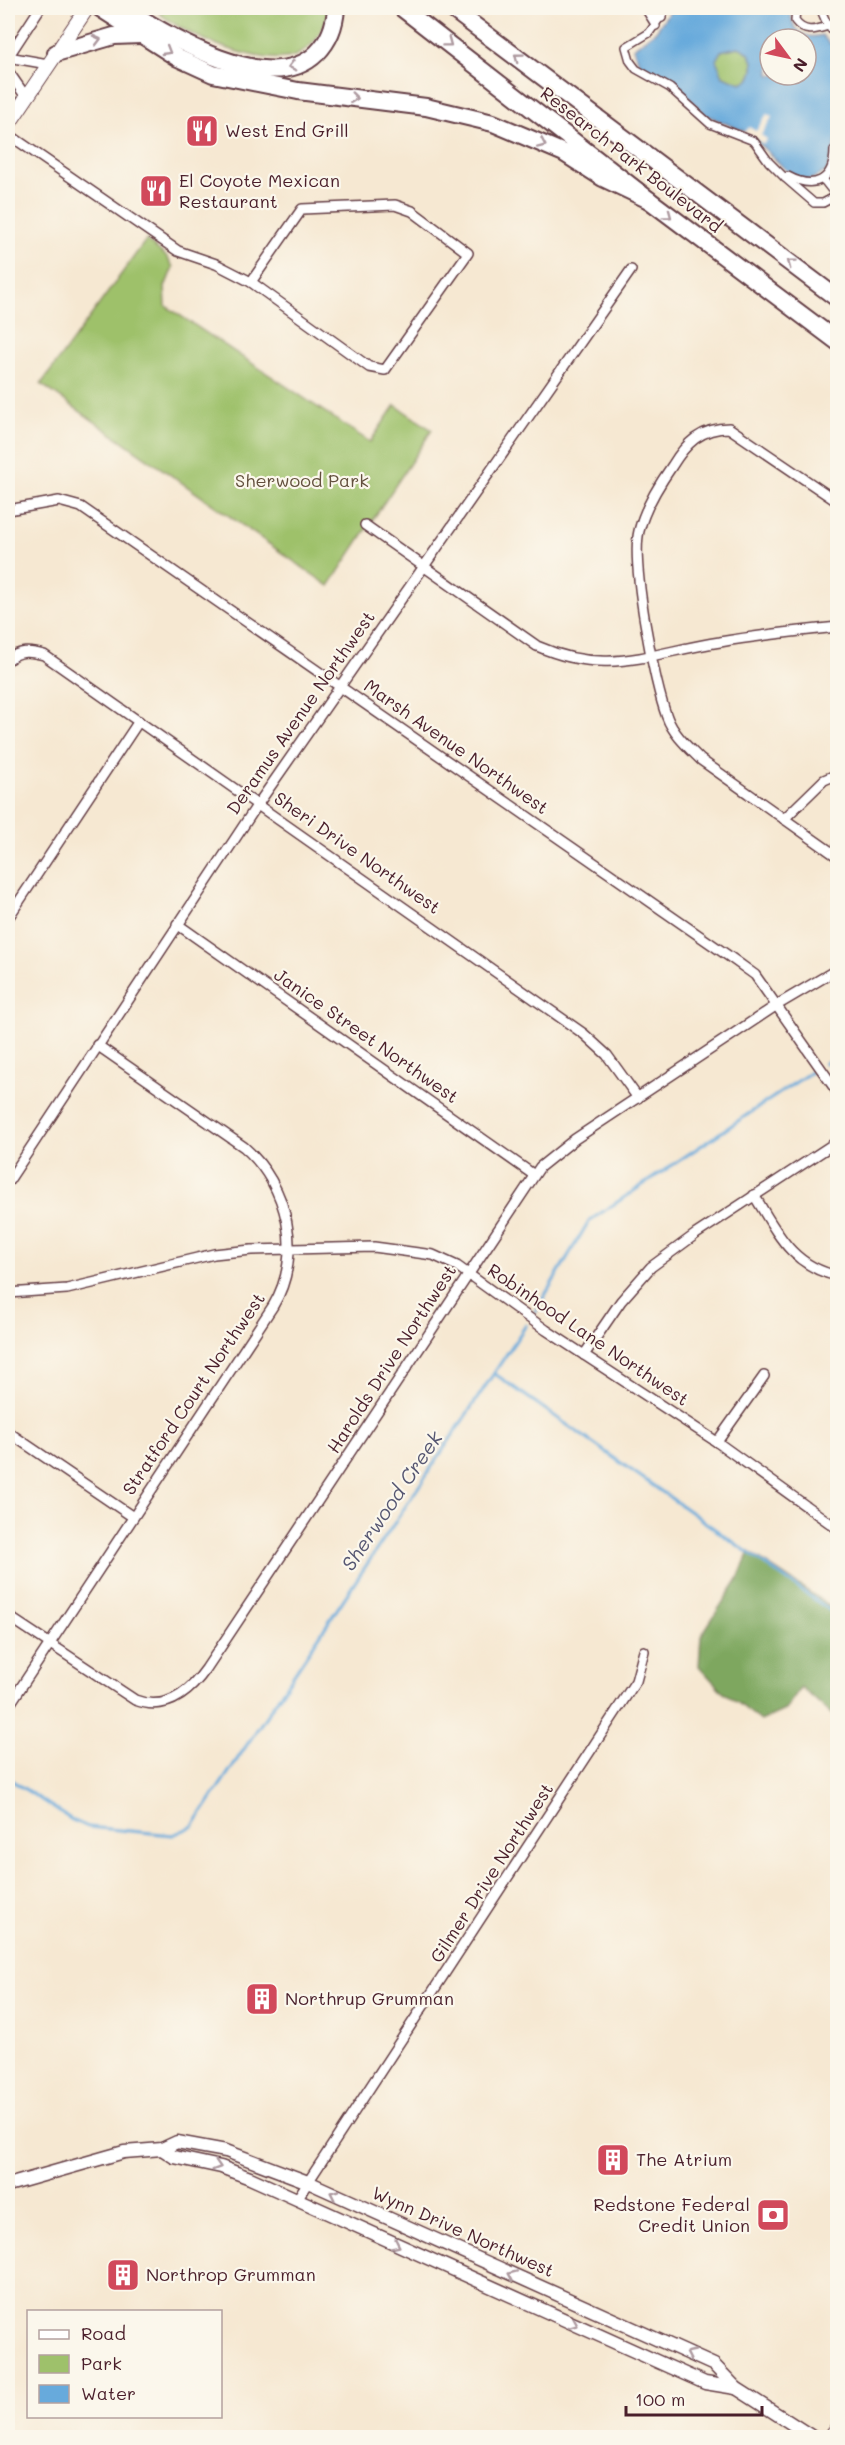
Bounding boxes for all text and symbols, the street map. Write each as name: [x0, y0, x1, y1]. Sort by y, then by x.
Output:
north arrow: [758, 27, 818, 87]
one-way arrow: [92, 35, 102, 47]
one-way arrow: [441, 36, 452, 47]
one-way arrow: [161, 43, 171, 55]
one-way arrow: [513, 54, 524, 65]
text: N: [789, 55, 813, 76]
one-way arrow: [287, 59, 298, 71]
street label: Research Park Boulevard: [536, 81, 727, 238]
one-way arrow: [349, 91, 358, 104]
restaurant icon: West End Grill: [184, 113, 220, 149]
place label: West End Grill: [225, 118, 349, 142]
one-way arrow: [536, 136, 547, 148]
place label: El Coyote Mexican Restaurant: [179, 168, 340, 213]
restaurant icon: El Coyote Mexican Restaurant: [138, 173, 174, 209]
one-way arrow: [662, 207, 673, 218]
one-way arrow: [786, 260, 797, 271]
park label: Sherwood Park: [235, 468, 369, 492]
street label: Deramus Avenue Northwest: [221, 606, 380, 819]
street label: Marsh Avenue Northwest: [360, 673, 554, 819]
street label: Sheri Drive Northwest: [270, 786, 446, 919]
street label: Janice Street Northwest: [270, 962, 464, 1108]
street label: Robinhood Lane Northwest: [483, 1258, 694, 1411]
street label: Harolds Drive Northwest: [321, 1260, 461, 1457]
street label: Stratford Court Northwest: [116, 1288, 270, 1499]
water label: Sherwood Creek: [335, 1425, 448, 1575]
street label: Gilmer Drive Northwest: [424, 1778, 558, 1967]
building icon: Northrup Grumman: [244, 1981, 280, 2017]
place label: Northrup Grumman: [285, 1986, 454, 2010]
building icon: The Atrium: [595, 2142, 631, 2178]
place label: The Atrium: [636, 2147, 732, 2171]
one-way arrow: [211, 2159, 222, 2171]
street label: Wynn Drive Northwest: [368, 2180, 558, 2282]
one-way arrow: [330, 2190, 341, 2202]
place label: Redstone Federal Credit Union: [593, 2192, 750, 2237]
bank icon: Redstone Federal Credit Union: [755, 2197, 791, 2233]
one-way arrow: [389, 2237, 400, 2249]
building icon: Northrop Grumman: [105, 2257, 141, 2293]
place label: Northrop Grumman: [146, 2262, 316, 2286]
one-way arrow: [507, 2270, 518, 2282]
legend: [27, 2310, 222, 2418]
one-way arrow: [567, 2317, 578, 2329]
text: Road: [81, 2321, 126, 2345]
one-way arrow: [686, 2349, 697, 2361]
text: Park: [81, 2351, 122, 2375]
scale bar: [626, 2379, 762, 2417]
text: Water: [81, 2381, 136, 2405]
text: 100 m: [635, 2387, 685, 2411]

